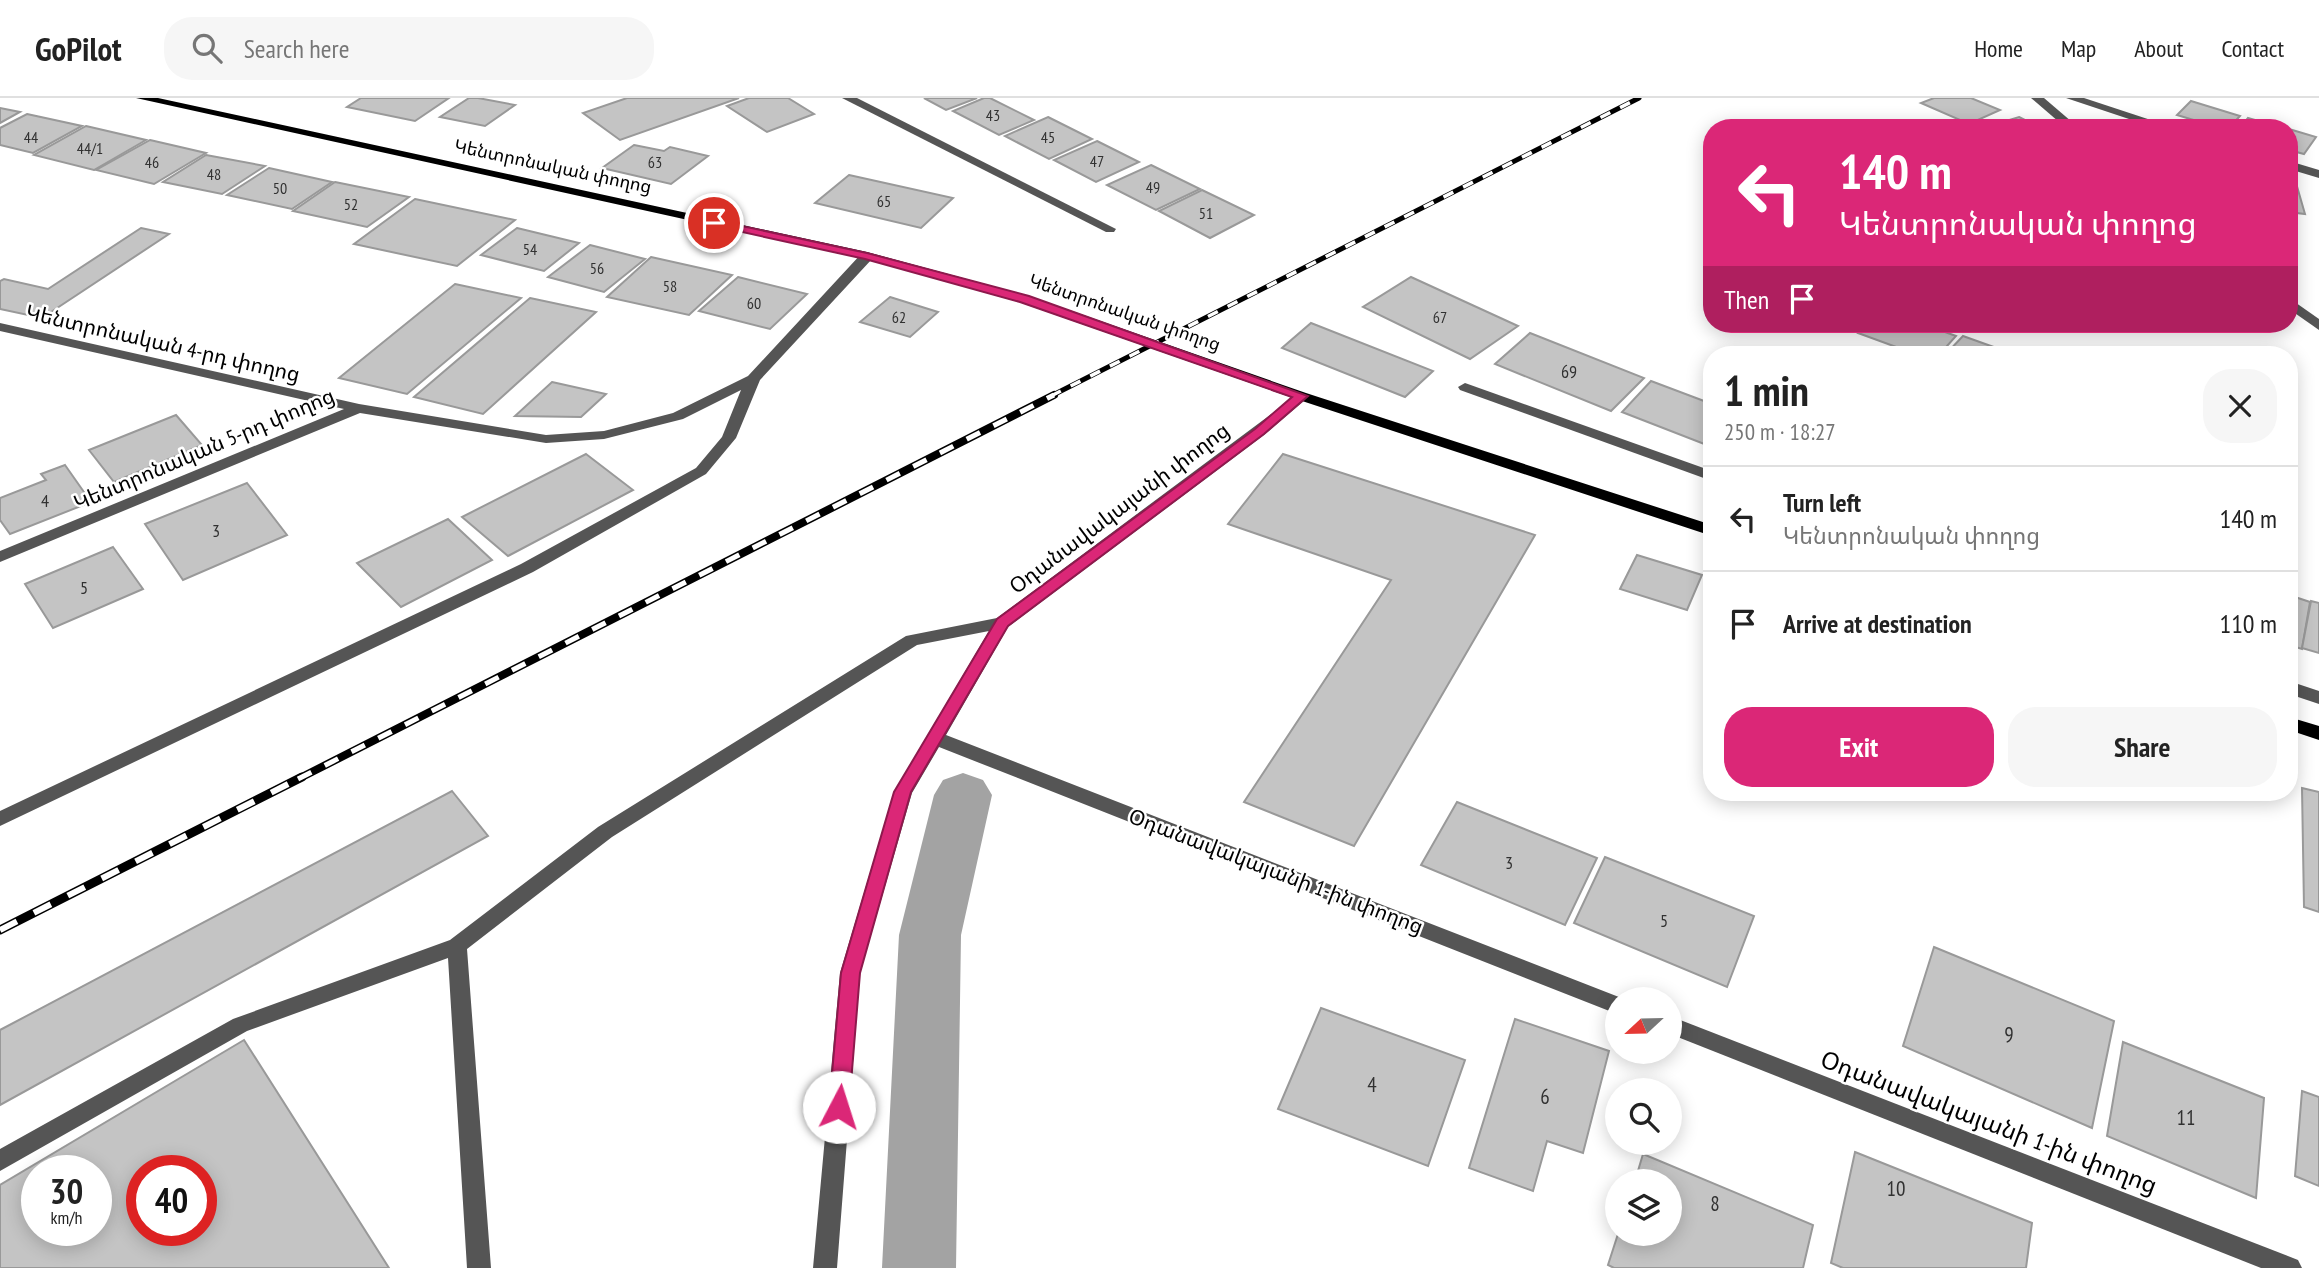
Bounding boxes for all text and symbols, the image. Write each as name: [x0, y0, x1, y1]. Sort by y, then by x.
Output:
search box: [164, 17, 654, 80]
text: GoPilot: [35, 27, 122, 70]
icon: search: [188, 29, 226, 67]
text: Search here: [244, 32, 349, 65]
text: Home: [1974, 33, 2023, 64]
text: Map: [2061, 33, 2096, 64]
text: About: [2134, 33, 2183, 64]
text: Contact: [2221, 33, 2284, 64]
house number: 43: [986, 105, 1000, 125]
house number: 44: [24, 127, 38, 147]
house number: 45: [1041, 127, 1055, 147]
street label: Կենտրոնական փողոց: [452, 134, 654, 198]
house number: 44/1: [77, 138, 103, 158]
text: 140 m: [1839, 139, 1952, 203]
icon: left: [1724, 147, 1815, 238]
house number: 47: [1090, 151, 1104, 171]
house number: 46: [145, 152, 159, 172]
house number: 63: [648, 152, 662, 172]
house number: 48: [207, 164, 221, 184]
house number: 49: [1146, 177, 1160, 197]
house number: 50: [273, 178, 287, 198]
house number: 65: [877, 191, 891, 211]
pin: [684, 193, 744, 253]
house number: 52: [344, 194, 358, 214]
text: Կենտրոնական փողոց: [1839, 202, 2197, 244]
house number: 51: [1199, 203, 1213, 223]
icon: arrive: [695, 204, 733, 242]
house number: 54: [523, 239, 537, 259]
house number: 56: [590, 258, 604, 278]
street label: Կենտրոնական փողոց: [1026, 268, 1224, 356]
house number: 58: [663, 276, 677, 296]
icon: arrive: [1783, 280, 1821, 318]
text: Then: [1724, 283, 1769, 316]
house number: 60: [747, 293, 761, 313]
street label: Կենտրոնական 4-րդ փողոց: [23, 298, 303, 388]
house number: 62: [892, 307, 906, 327]
house number: 67: [1433, 307, 1447, 327]
house number: 69: [1561, 360, 1577, 383]
text: 1 min: [1724, 363, 1809, 418]
button: close: [2203, 369, 2277, 443]
street label: Կենտրոնական 5-րդ փողոց: [70, 382, 338, 516]
street label: Օդանավակայանի փողոց: [1004, 416, 1234, 600]
text: 250 m · 18:27: [1724, 417, 1836, 446]
text: Turn left: [1783, 486, 1861, 519]
house number: 4: [41, 489, 49, 512]
icon: left: [1724, 500, 1762, 538]
text: 140 m: [2219, 502, 2277, 535]
house number: 3: [212, 519, 220, 542]
text: Կենտրոնական փողոց: [1783, 521, 2040, 550]
house number: 5: [80, 576, 88, 599]
icon: arrive: [1724, 605, 1762, 643]
text: Arrive at destination: [1783, 607, 1972, 640]
text: 110 m: [2219, 607, 2277, 640]
button: Exit: [1724, 707, 1994, 787]
button: Share: [2008, 707, 2277, 787]
street label: Օդանավակայանի 1-ին փողոց: [1125, 802, 1427, 940]
house number: 3: [1505, 851, 1513, 874]
house number: 5: [1660, 909, 1668, 932]
north arrow: [1605, 987, 1682, 1064]
map controls: [1605, 987, 1682, 1246]
house number: 9: [2004, 1021, 2014, 1048]
street label: Օդանավակայանի 1-ին փողոց: [1816, 1043, 2162, 1201]
position arrow: [802, 1070, 876, 1144]
house number: 4: [1367, 1071, 1377, 1098]
button: search: [1605, 1078, 1682, 1155]
house number: 6: [1540, 1083, 1550, 1110]
house number: 11: [2177, 1104, 2195, 1131]
speed limit sign: 40: [126, 1155, 217, 1246]
text: 30: [50, 1168, 83, 1214]
button: layers: [1605, 1169, 1682, 1246]
house number: 10: [1887, 1175, 1905, 1202]
house number: 8: [1710, 1190, 1720, 1217]
text: km/h: [51, 1206, 82, 1229]

